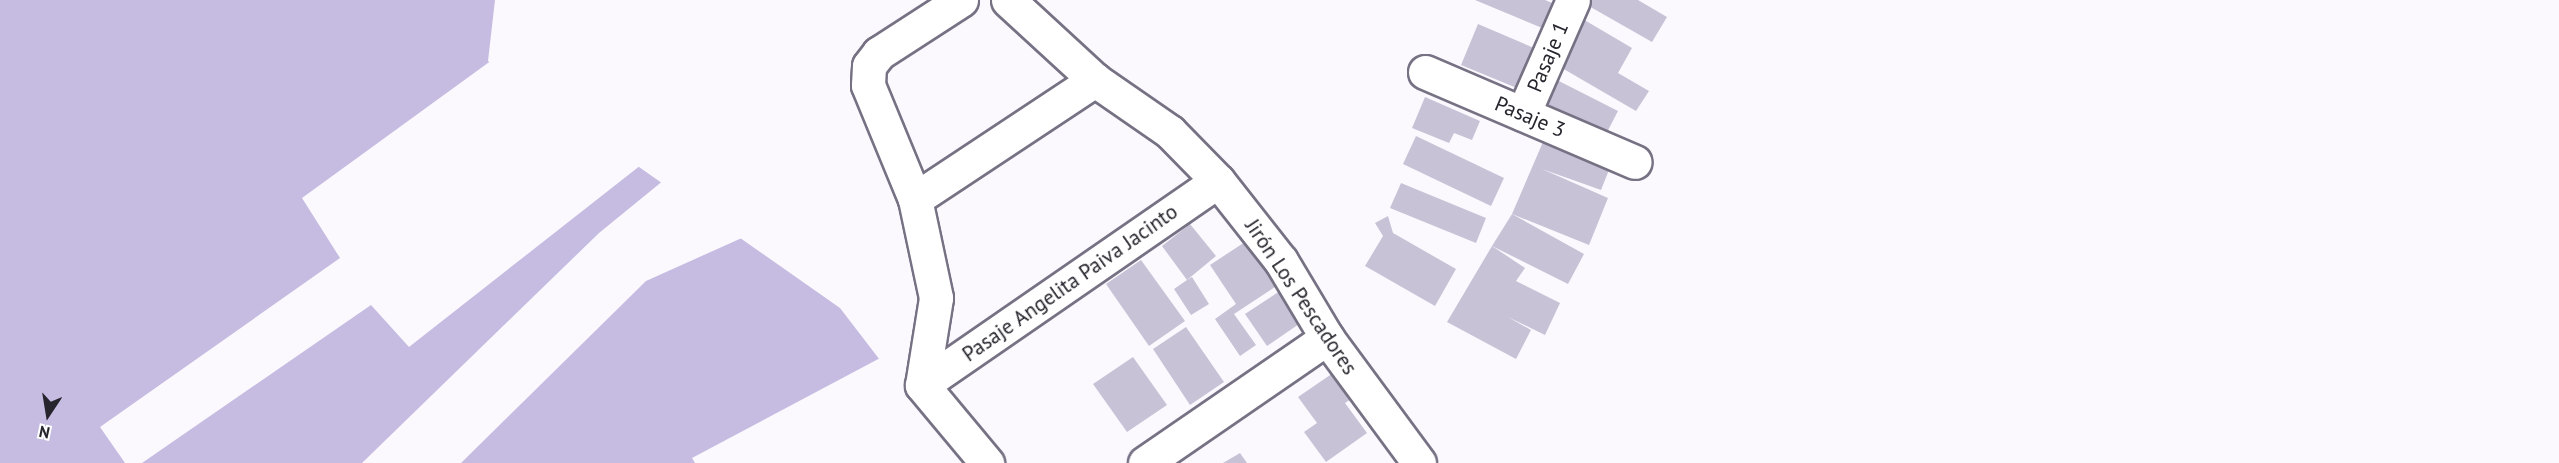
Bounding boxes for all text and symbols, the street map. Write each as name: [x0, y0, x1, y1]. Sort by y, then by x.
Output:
street label: Pasaje 1: [1522, 18, 1574, 96]
street label: Pasaje 3: [1491, 91, 1569, 143]
street label: Pasaje Angelita Paiva Jacinto: [957, 199, 1183, 367]
street label: Jirón Los Pescadores: [1240, 214, 1362, 380]
north arrow: [18, 385, 78, 445]
text: N: [37, 422, 51, 443]

